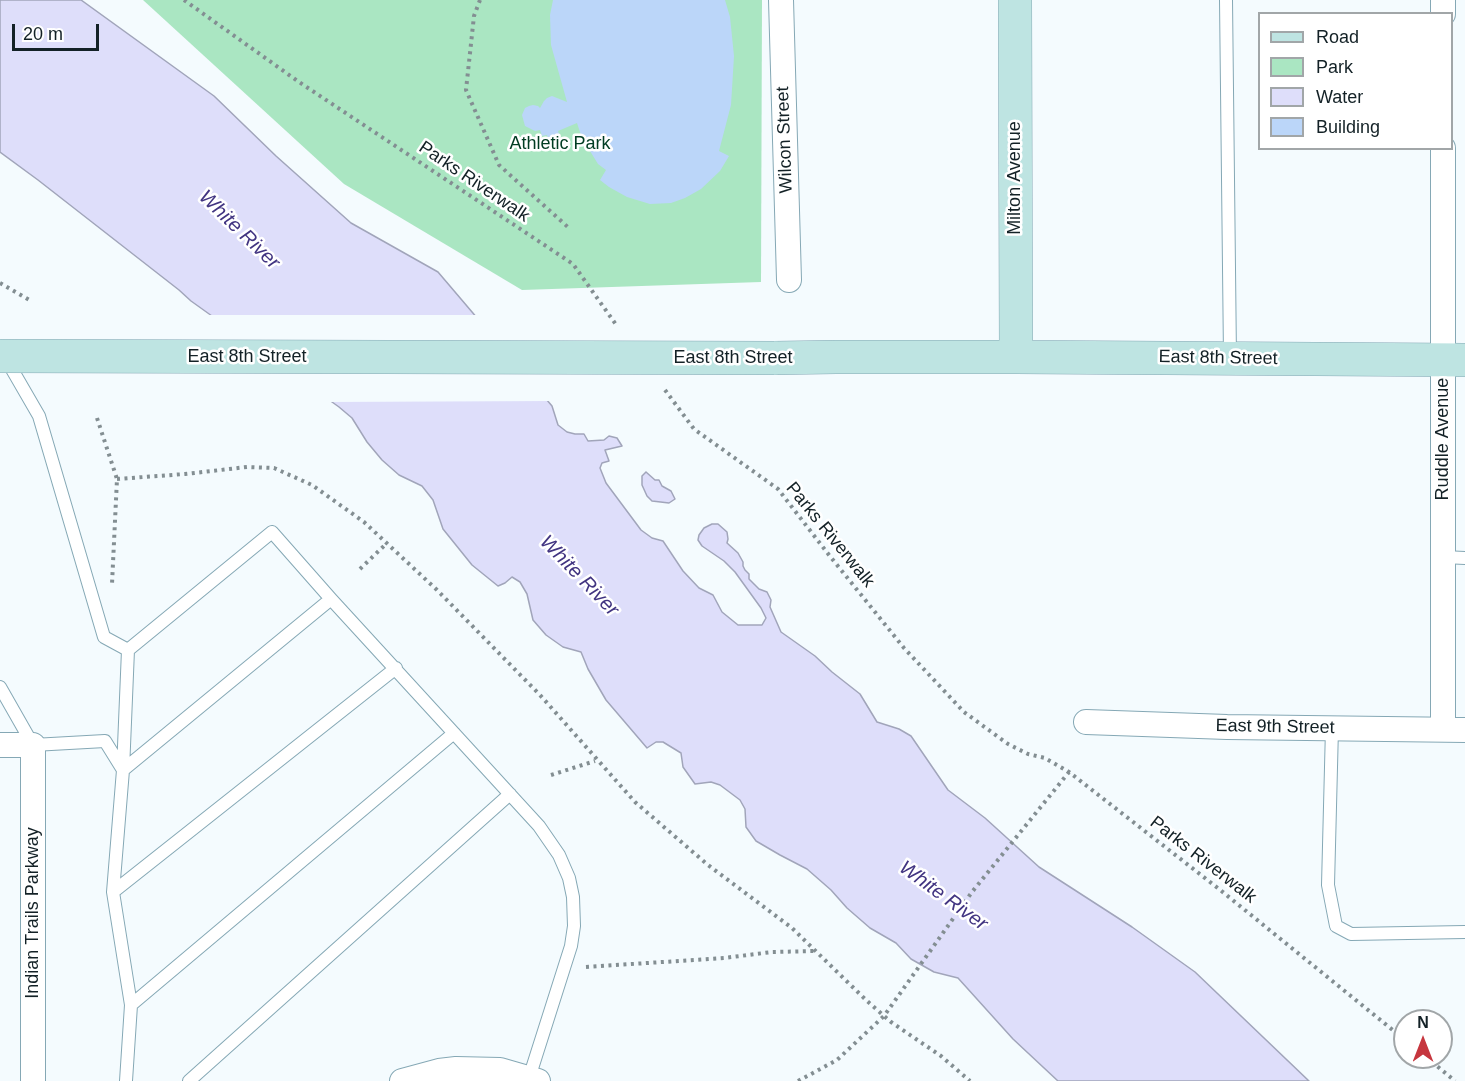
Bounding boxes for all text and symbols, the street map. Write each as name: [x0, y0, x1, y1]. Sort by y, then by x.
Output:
scale bar: [15, 12, 102, 50]
legend: [1258, 12, 1453, 150]
text: 20 m: [23, 24, 63, 44]
text: Road: [1316, 27, 1359, 47]
text: Park: [1316, 57, 1353, 77]
street label: Wilcon Street: [772, 86, 798, 194]
text: Water: [1316, 87, 1363, 107]
text: Building: [1316, 117, 1380, 137]
street label: Milton Avenue: [1004, 121, 1026, 235]
park label: Athletic Park: [509, 133, 611, 155]
street label: Parks Riverwalk: [414, 137, 534, 227]
water label: White River: [193, 185, 285, 275]
street label: East 8th Street: [187, 346, 307, 368]
street label: East 8th Street: [1158, 346, 1278, 370]
street label: East 8th Street: [673, 347, 793, 369]
street label: Ruddle Avenue: [1432, 378, 1454, 500]
street label: Parks Riverwalk: [781, 478, 879, 592]
water label: White River: [534, 530, 624, 622]
street label: East 9th Street: [1215, 715, 1335, 739]
street label: Parks Riverwalk: [1146, 812, 1260, 908]
street label: Indian Trails Parkway: [22, 827, 44, 999]
water label: White River: [894, 856, 992, 936]
north arrow: [1393, 1009, 1453, 1069]
text: N: [1417, 1014, 1429, 1031]

